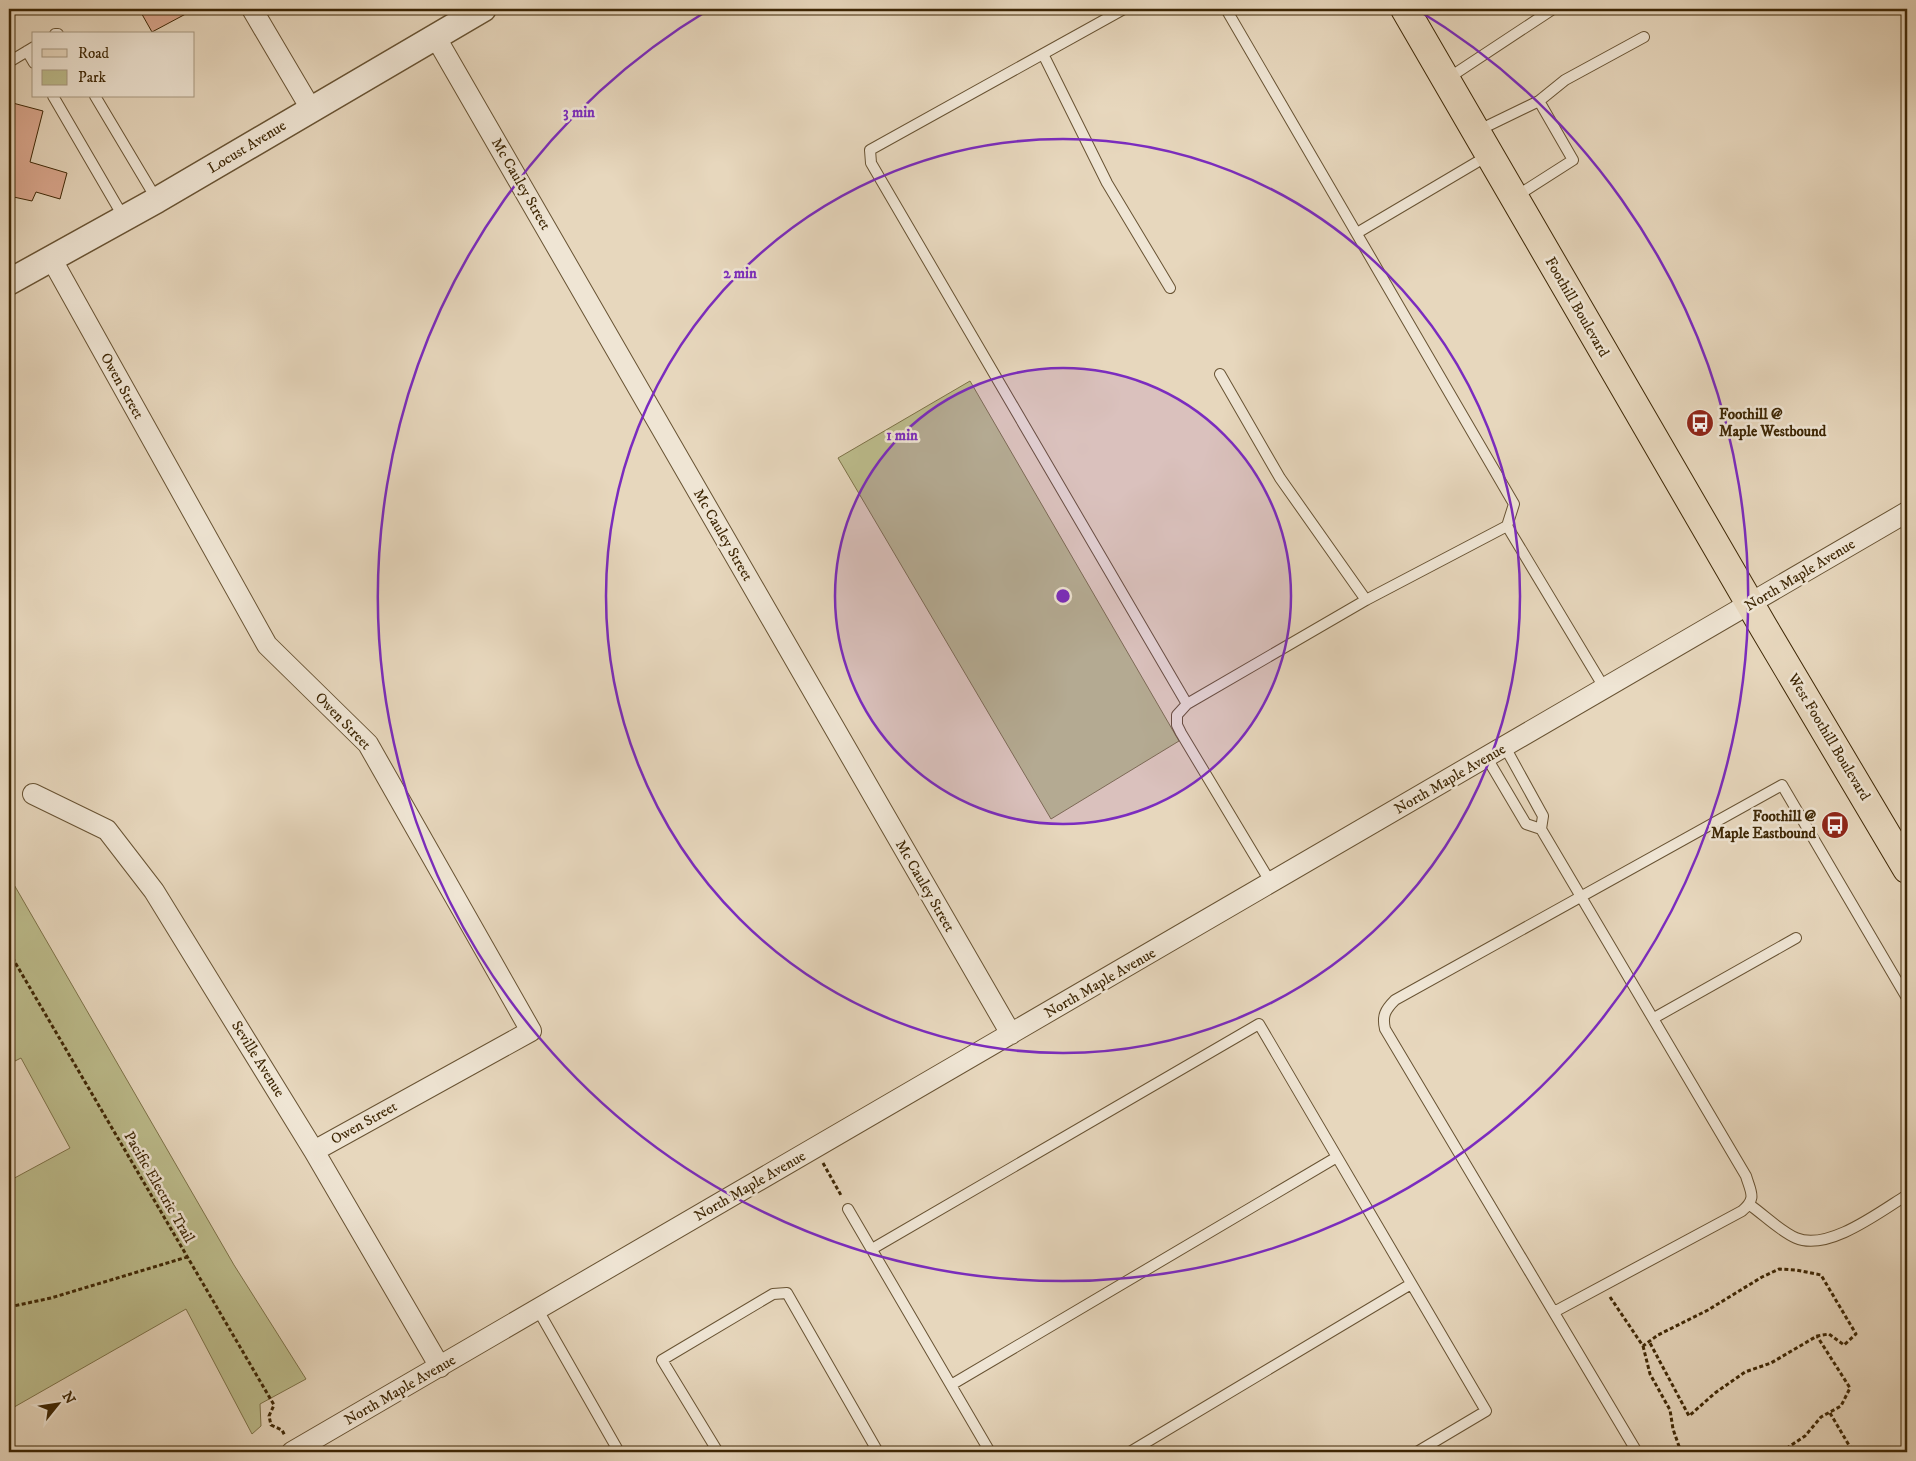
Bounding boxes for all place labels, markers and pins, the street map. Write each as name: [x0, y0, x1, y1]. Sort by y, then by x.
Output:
place label: Foothill @ Maple Westbound: [1719, 405, 1827, 441]
bus stop icon: Foothill @ Maple Westbound: [1685, 408, 1715, 438]
centre of rings: [1054, 587, 1072, 605]
place label: Foothill @ Maple Eastbound: [1711, 807, 1817, 843]
bus stop icon: Foothill @ Maple Eastbound: [1820, 810, 1850, 840]

